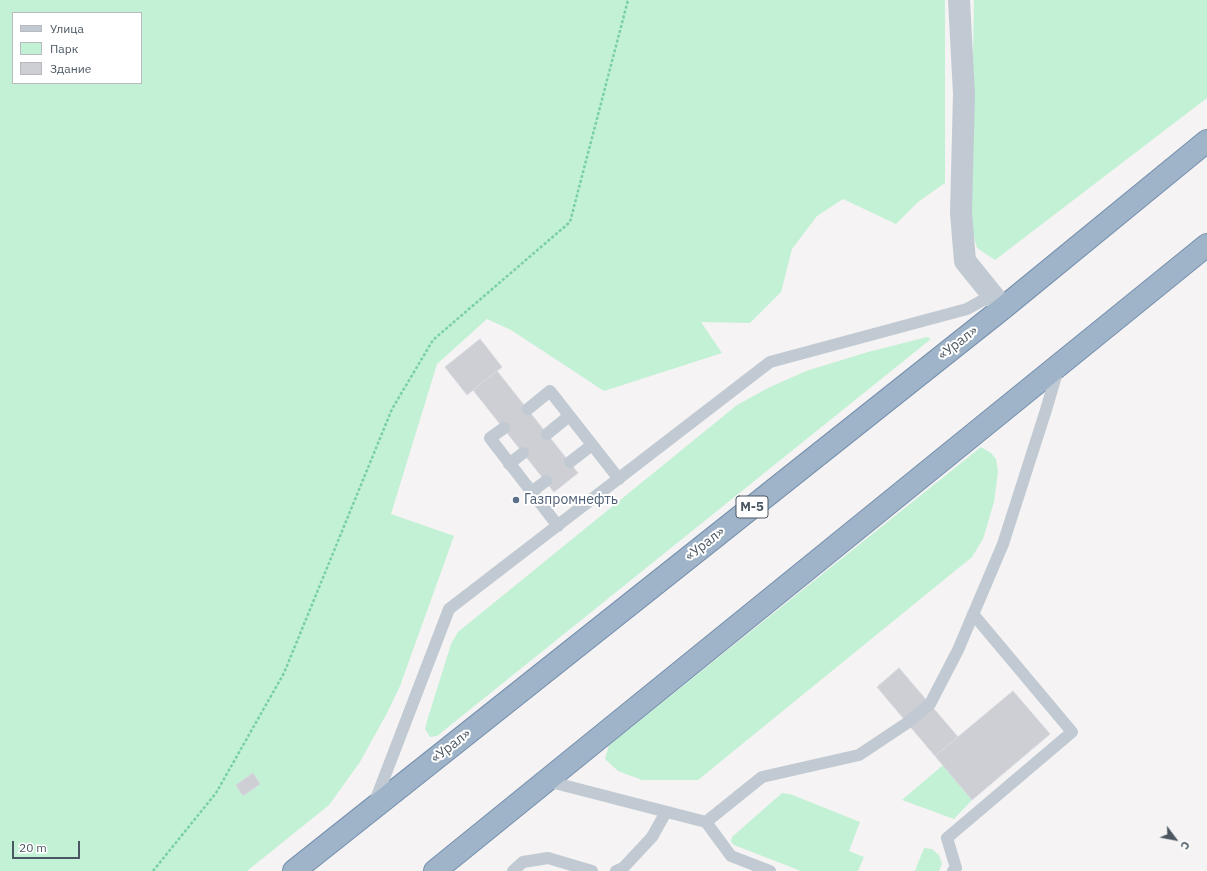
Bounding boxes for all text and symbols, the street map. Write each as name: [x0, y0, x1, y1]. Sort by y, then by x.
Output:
legend: [12, 12, 142, 84]
text: Улица: [50, 21, 84, 36]
text: Парк: [50, 41, 78, 56]
text: Здание: [50, 61, 91, 76]
street label: «Урал»: [935, 322, 981, 364]
place label: Газпромнефть: [524, 492, 618, 508]
marker: Газпромнефть: [511, 495, 521, 505]
road number: М-5: [736, 496, 768, 518]
street label: «Урал»: [682, 523, 728, 565]
street label: «Урал»: [428, 725, 474, 767]
north arrow: [1155, 819, 1195, 859]
scale bar: [14, 833, 82, 859]
text: С: [1177, 839, 1193, 852]
text: 20 m: [19, 840, 47, 855]

